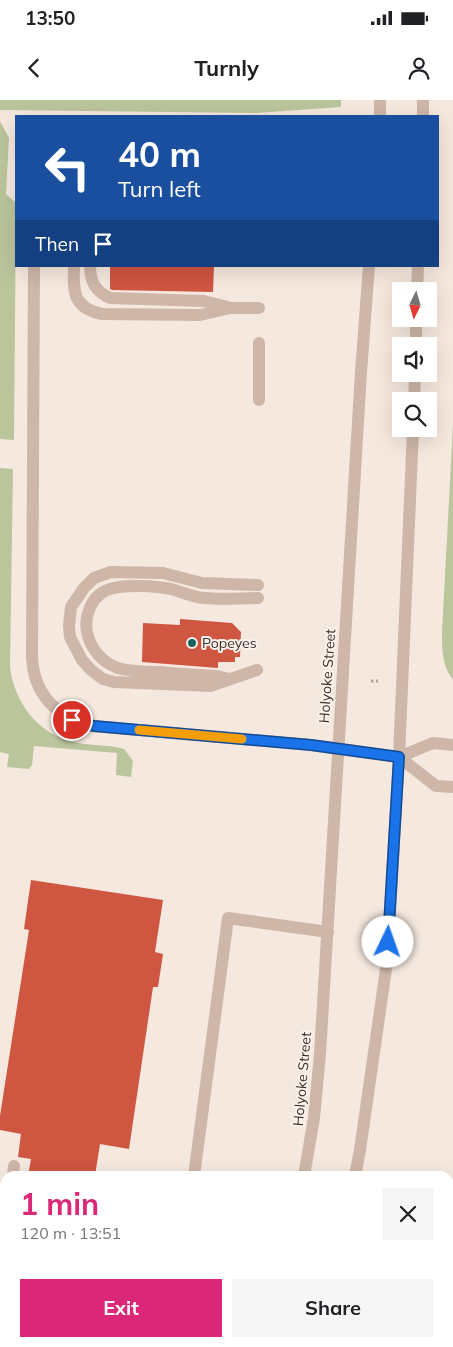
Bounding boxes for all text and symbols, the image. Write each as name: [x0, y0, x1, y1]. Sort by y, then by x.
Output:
text: 13:50: [25, 6, 75, 30]
icon: back: [20, 54, 48, 82]
text: Turnly: [194, 54, 259, 82]
icon: person: [405, 54, 433, 82]
text: 40 m: [118, 132, 201, 176]
icon: left: [35, 135, 100, 200]
text: Turn left: [118, 175, 201, 203]
icon: arrive: [89, 230, 117, 258]
text: Then: [35, 232, 79, 256]
north arrow: [392, 282, 438, 328]
map controls: [392, 282, 437, 437]
button: sound: [392, 337, 437, 382]
button: search: [392, 392, 437, 437]
street label: Holyoke Street: [315, 628, 339, 724]
place label: Popeyes: [202, 634, 257, 652]
marker: Popeyes: [186, 637, 198, 649]
pin: [51, 699, 93, 741]
icon: arrive: [58, 706, 86, 734]
position arrow: [361, 915, 413, 967]
street label: Holyoke Street: [289, 1031, 315, 1127]
text: 1 min: [20, 1185, 99, 1223]
button: close: [382, 1188, 434, 1240]
text: 120 m · 13:51: [20, 1223, 121, 1243]
button: Exit: [20, 1279, 222, 1337]
button: Share: [232, 1279, 434, 1337]

